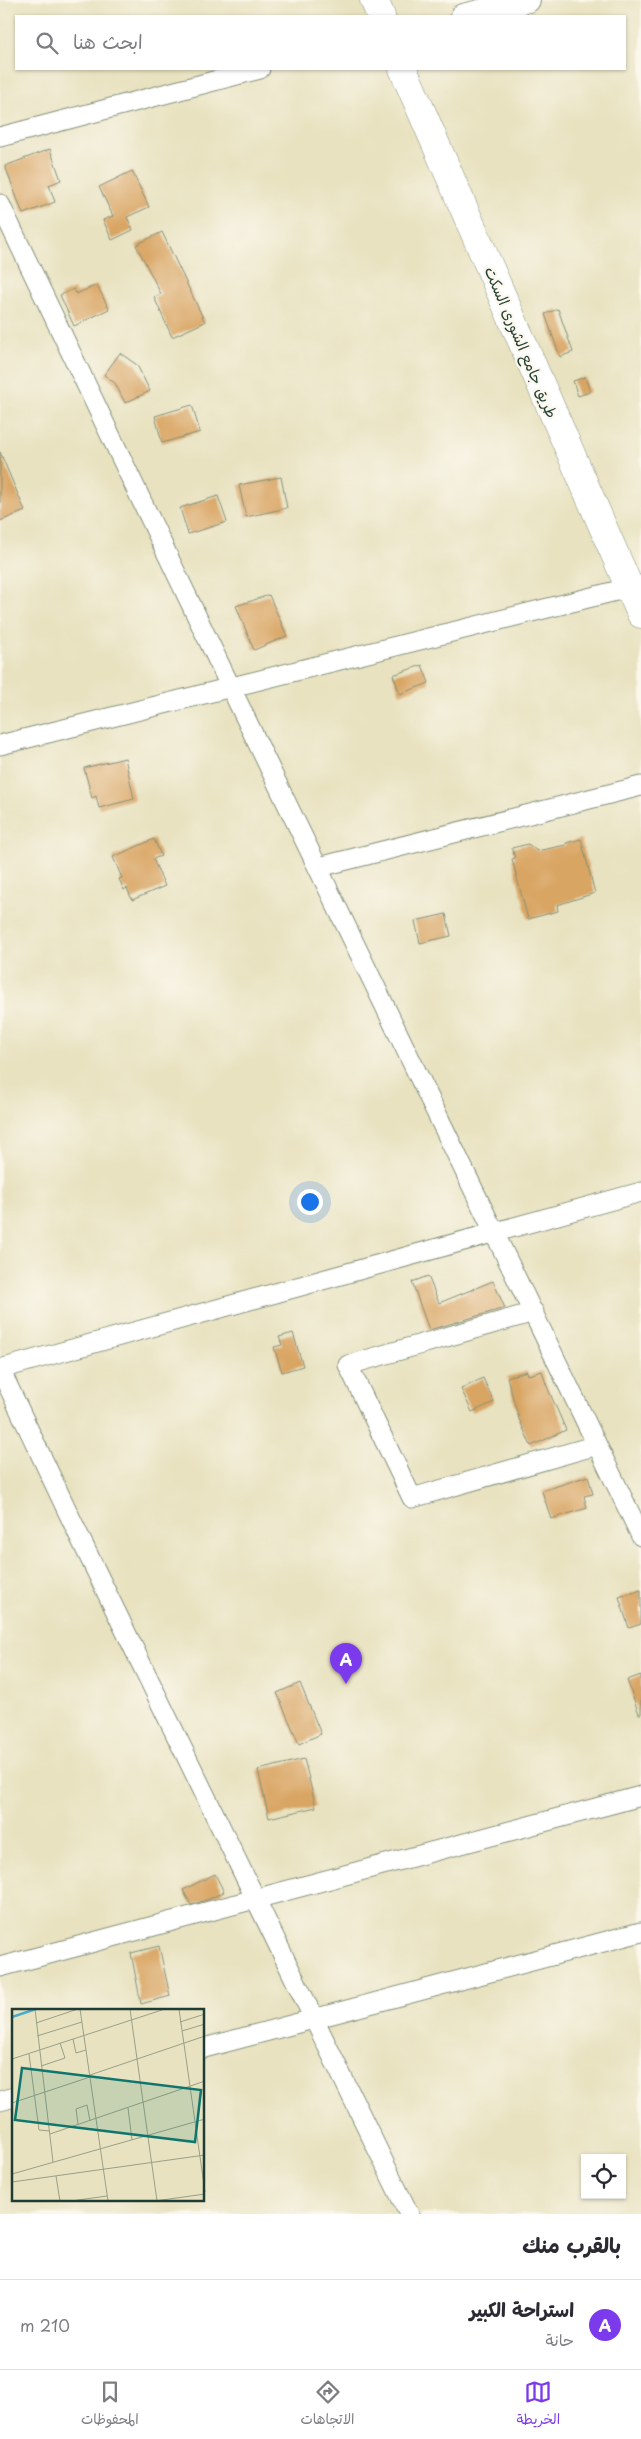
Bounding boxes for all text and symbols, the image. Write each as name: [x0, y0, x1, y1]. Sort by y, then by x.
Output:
search box: [15, 15, 626, 70]
text: ابحث هنا: [73, 27, 143, 55]
icon: search: [33, 29, 61, 57]
street label: طريق جامع الشورى السكت: [479, 263, 564, 422]
your location: [297, 1189, 323, 1215]
pin: A: [330, 1643, 362, 1684]
inset map: [12, 2009, 205, 2202]
map controls: [581, 2154, 626, 2199]
button: locate: [581, 2154, 626, 2199]
text: بالقرب منك: [522, 2228, 621, 2260]
text: استراحة الكبير: [469, 2295, 574, 2323]
text: 210 m: [20, 2313, 70, 2337]
text: A: [599, 2313, 611, 2337]
text: حانة: [546, 2327, 574, 2351]
tab: المحفوظات: [81, 2378, 139, 2432]
tab: الاتجاهات: [300, 2378, 355, 2432]
tab: الخريطة: [516, 2378, 560, 2432]

